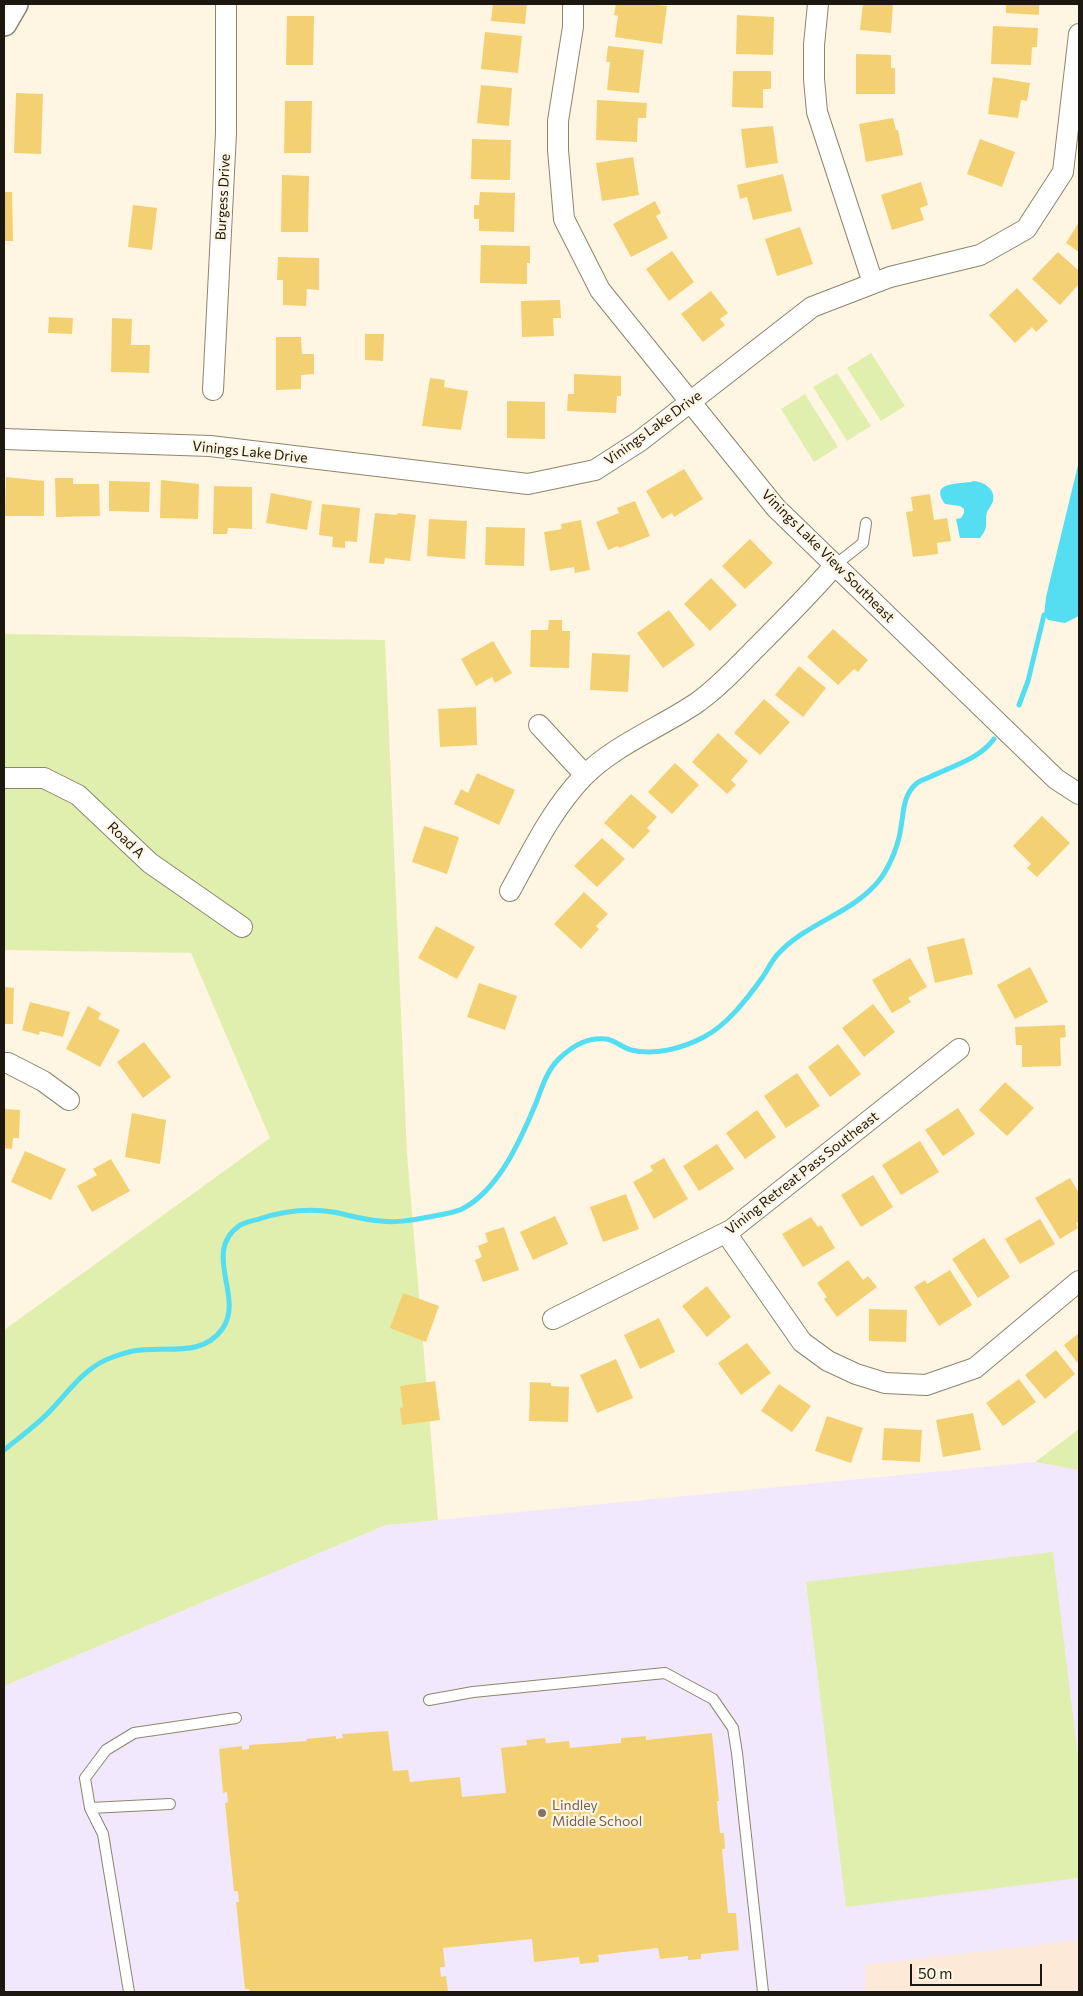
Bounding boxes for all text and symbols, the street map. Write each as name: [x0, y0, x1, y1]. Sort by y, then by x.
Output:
street label: Burgess Drive: [212, 153, 234, 241]
street label: Vinings Lake Drive: [601, 387, 705, 469]
street label: Vinings Lake Drive: [191, 438, 309, 466]
street label: Vinings Lake View Southeast: [758, 486, 898, 626]
street label: Road A: [104, 818, 148, 862]
street label: Vining Retreat Pass Southeast: [722, 1108, 882, 1238]
place label: Lindley Middle School: [552, 1797, 642, 1830]
marker: Lindley Middle School: [536, 1807, 548, 1819]
scale bar: [913, 1954, 1046, 1986]
text: 50 m: [918, 1964, 952, 1982]

